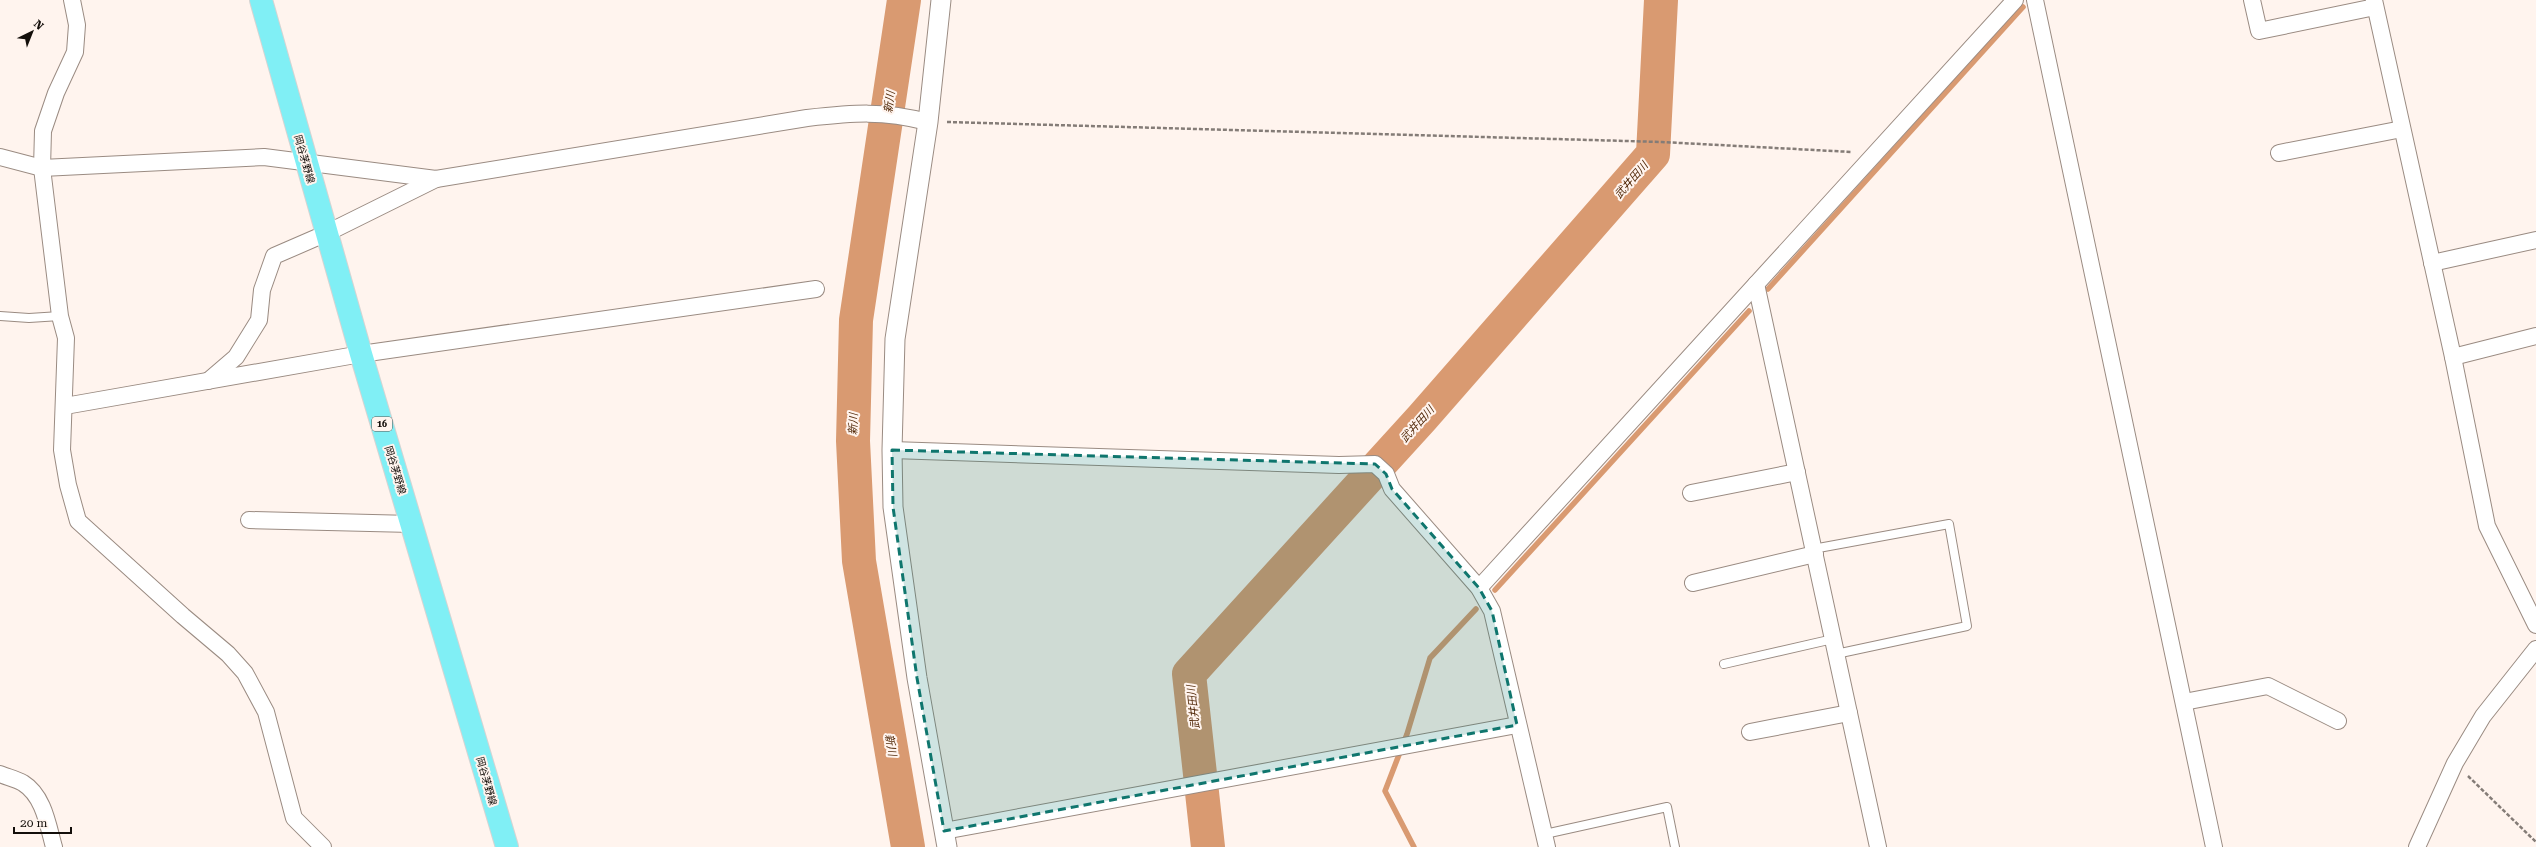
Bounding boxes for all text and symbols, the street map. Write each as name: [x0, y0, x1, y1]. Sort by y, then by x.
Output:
north arrow: [12, 12, 52, 52]
text: N: [31, 17, 46, 33]
water label: 新川: [882, 89, 898, 114]
street label: 岡谷茅野線: [292, 134, 317, 185]
water label: 武井田川: [1612, 159, 1651, 201]
water label: 武井田川: [1398, 403, 1438, 445]
water label: 新川: [847, 412, 860, 435]
road number: 16: [372, 417, 392, 431]
street label: 岡谷茅野線: [383, 445, 408, 496]
water label: 武井田川: [1185, 683, 1202, 730]
water label: 新川: [882, 733, 899, 758]
street label: 岡谷茅野線: [474, 756, 499, 807]
scale bar: [14, 809, 71, 835]
text: 20 m: [20, 816, 47, 830]

